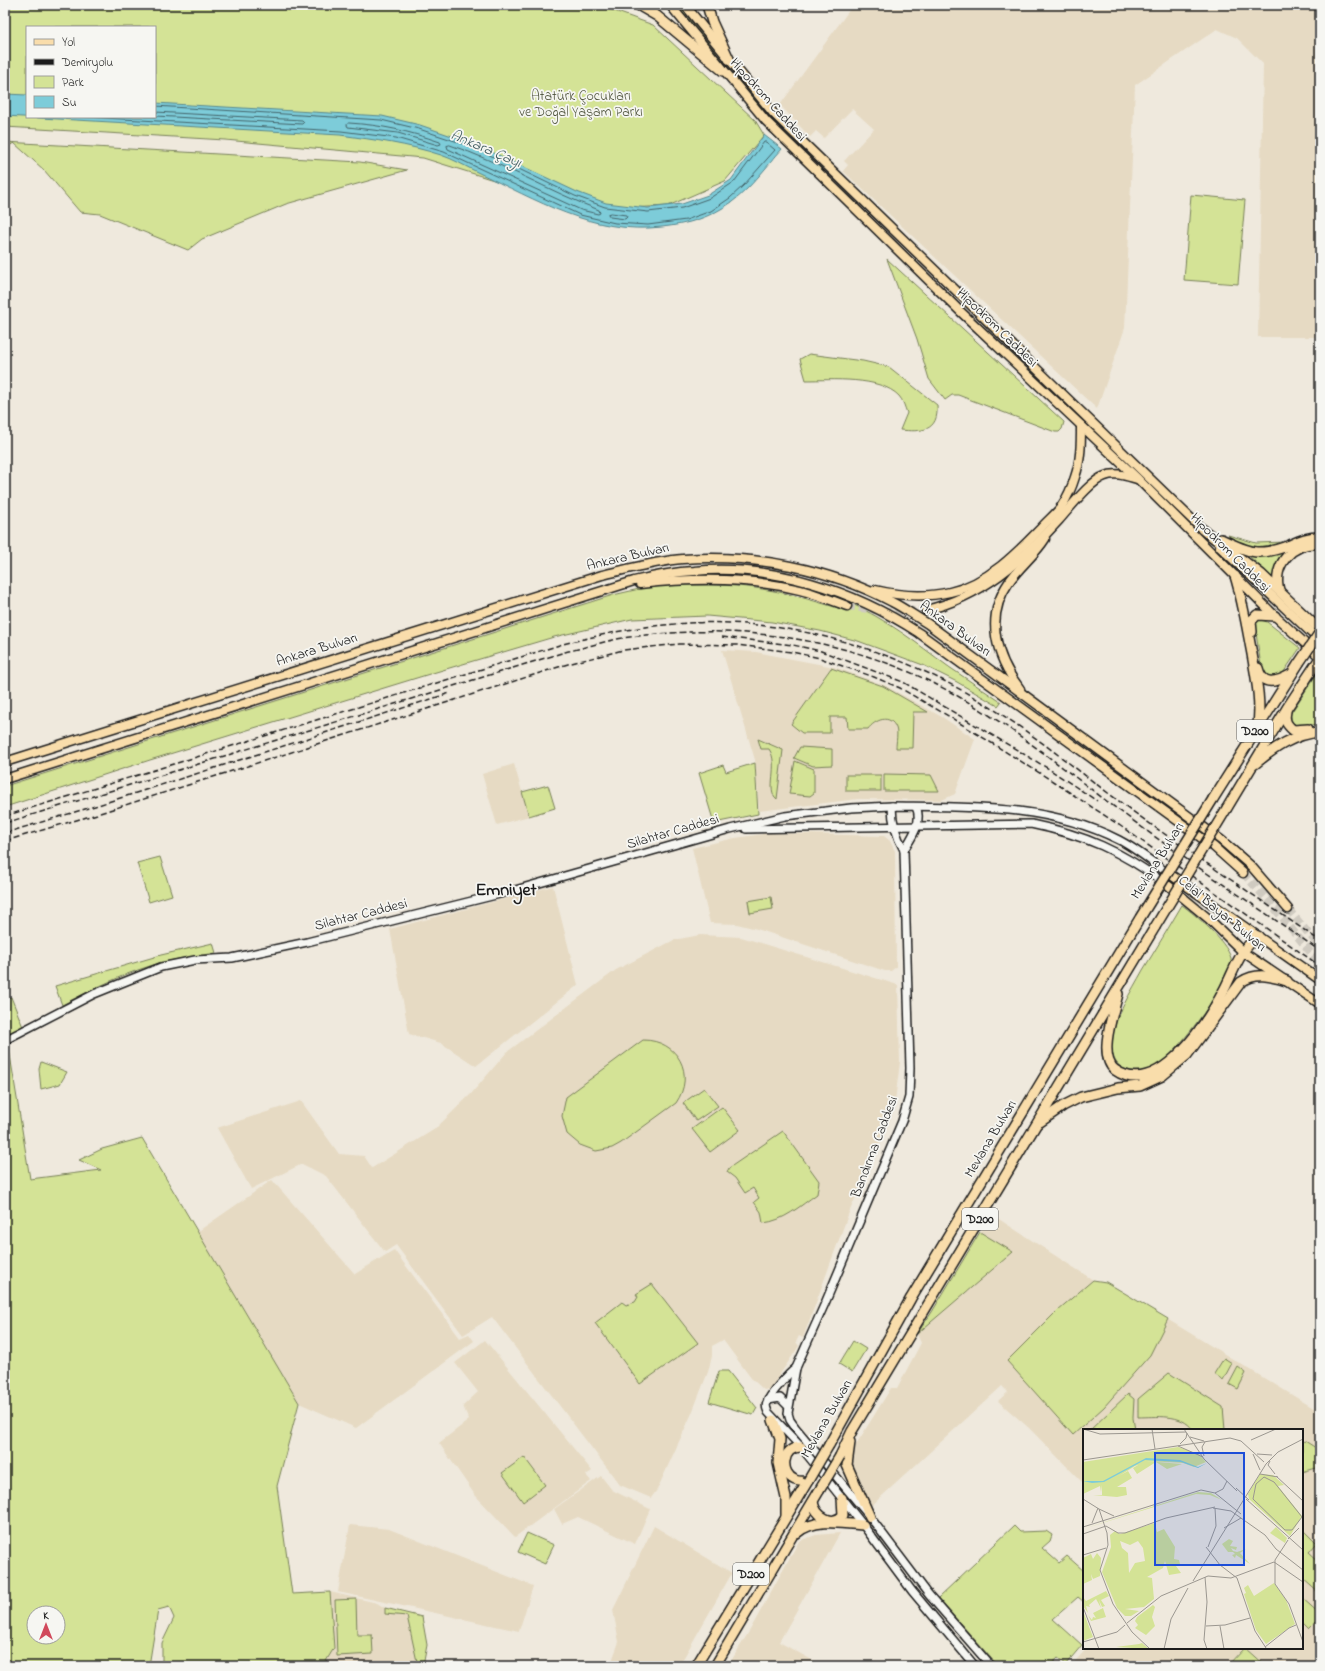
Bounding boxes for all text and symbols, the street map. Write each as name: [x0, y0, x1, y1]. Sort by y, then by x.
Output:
legend: [26, 26, 156, 118]
text: Yol: [62, 34, 75, 52]
street label: Hipodrom Caddesi: [725, 53, 811, 147]
text: Demiryolu: [61, 54, 113, 73]
text: Park: [62, 74, 84, 92]
park label: Atatürk Çocukları ve Doğal Yaşam Parkı: [519, 86, 643, 124]
text: Su: [62, 94, 77, 112]
water label: Ankara Çayı: [447, 124, 525, 175]
street label: Hipodrom Caddesi: [951, 284, 1043, 372]
street label: Hipodrom Caddesi: [1185, 508, 1275, 598]
street label: Ankara Bulvarı: [585, 537, 671, 577]
street label: Ankara Bulvarı: [915, 596, 995, 662]
street label: Ankara Bulvarı: [274, 628, 360, 672]
road number: D200: [1237, 720, 1273, 742]
street label: Silahtar Caddesi: [624, 809, 722, 855]
street label: Mevlana Bulvarı: [1126, 818, 1190, 904]
street label: Celal Bayar Bulvarı: [1173, 871, 1271, 958]
district label: Emniyet: [475, 878, 537, 905]
street label: Silahtar Caddesi: [312, 893, 410, 937]
street label: Bandırma Caddesi: [846, 1093, 904, 1202]
street label: Mevlana Bulvarı: [959, 1096, 1023, 1182]
road number: D200: [962, 1208, 998, 1230]
street label: Mevlana Bulvarı: [796, 1376, 858, 1462]
inset map: [1083, 1429, 1303, 1649]
road number: D200: [733, 1563, 769, 1585]
north arrow: [26, 1605, 66, 1645]
text: K: [43, 1608, 49, 1624]

